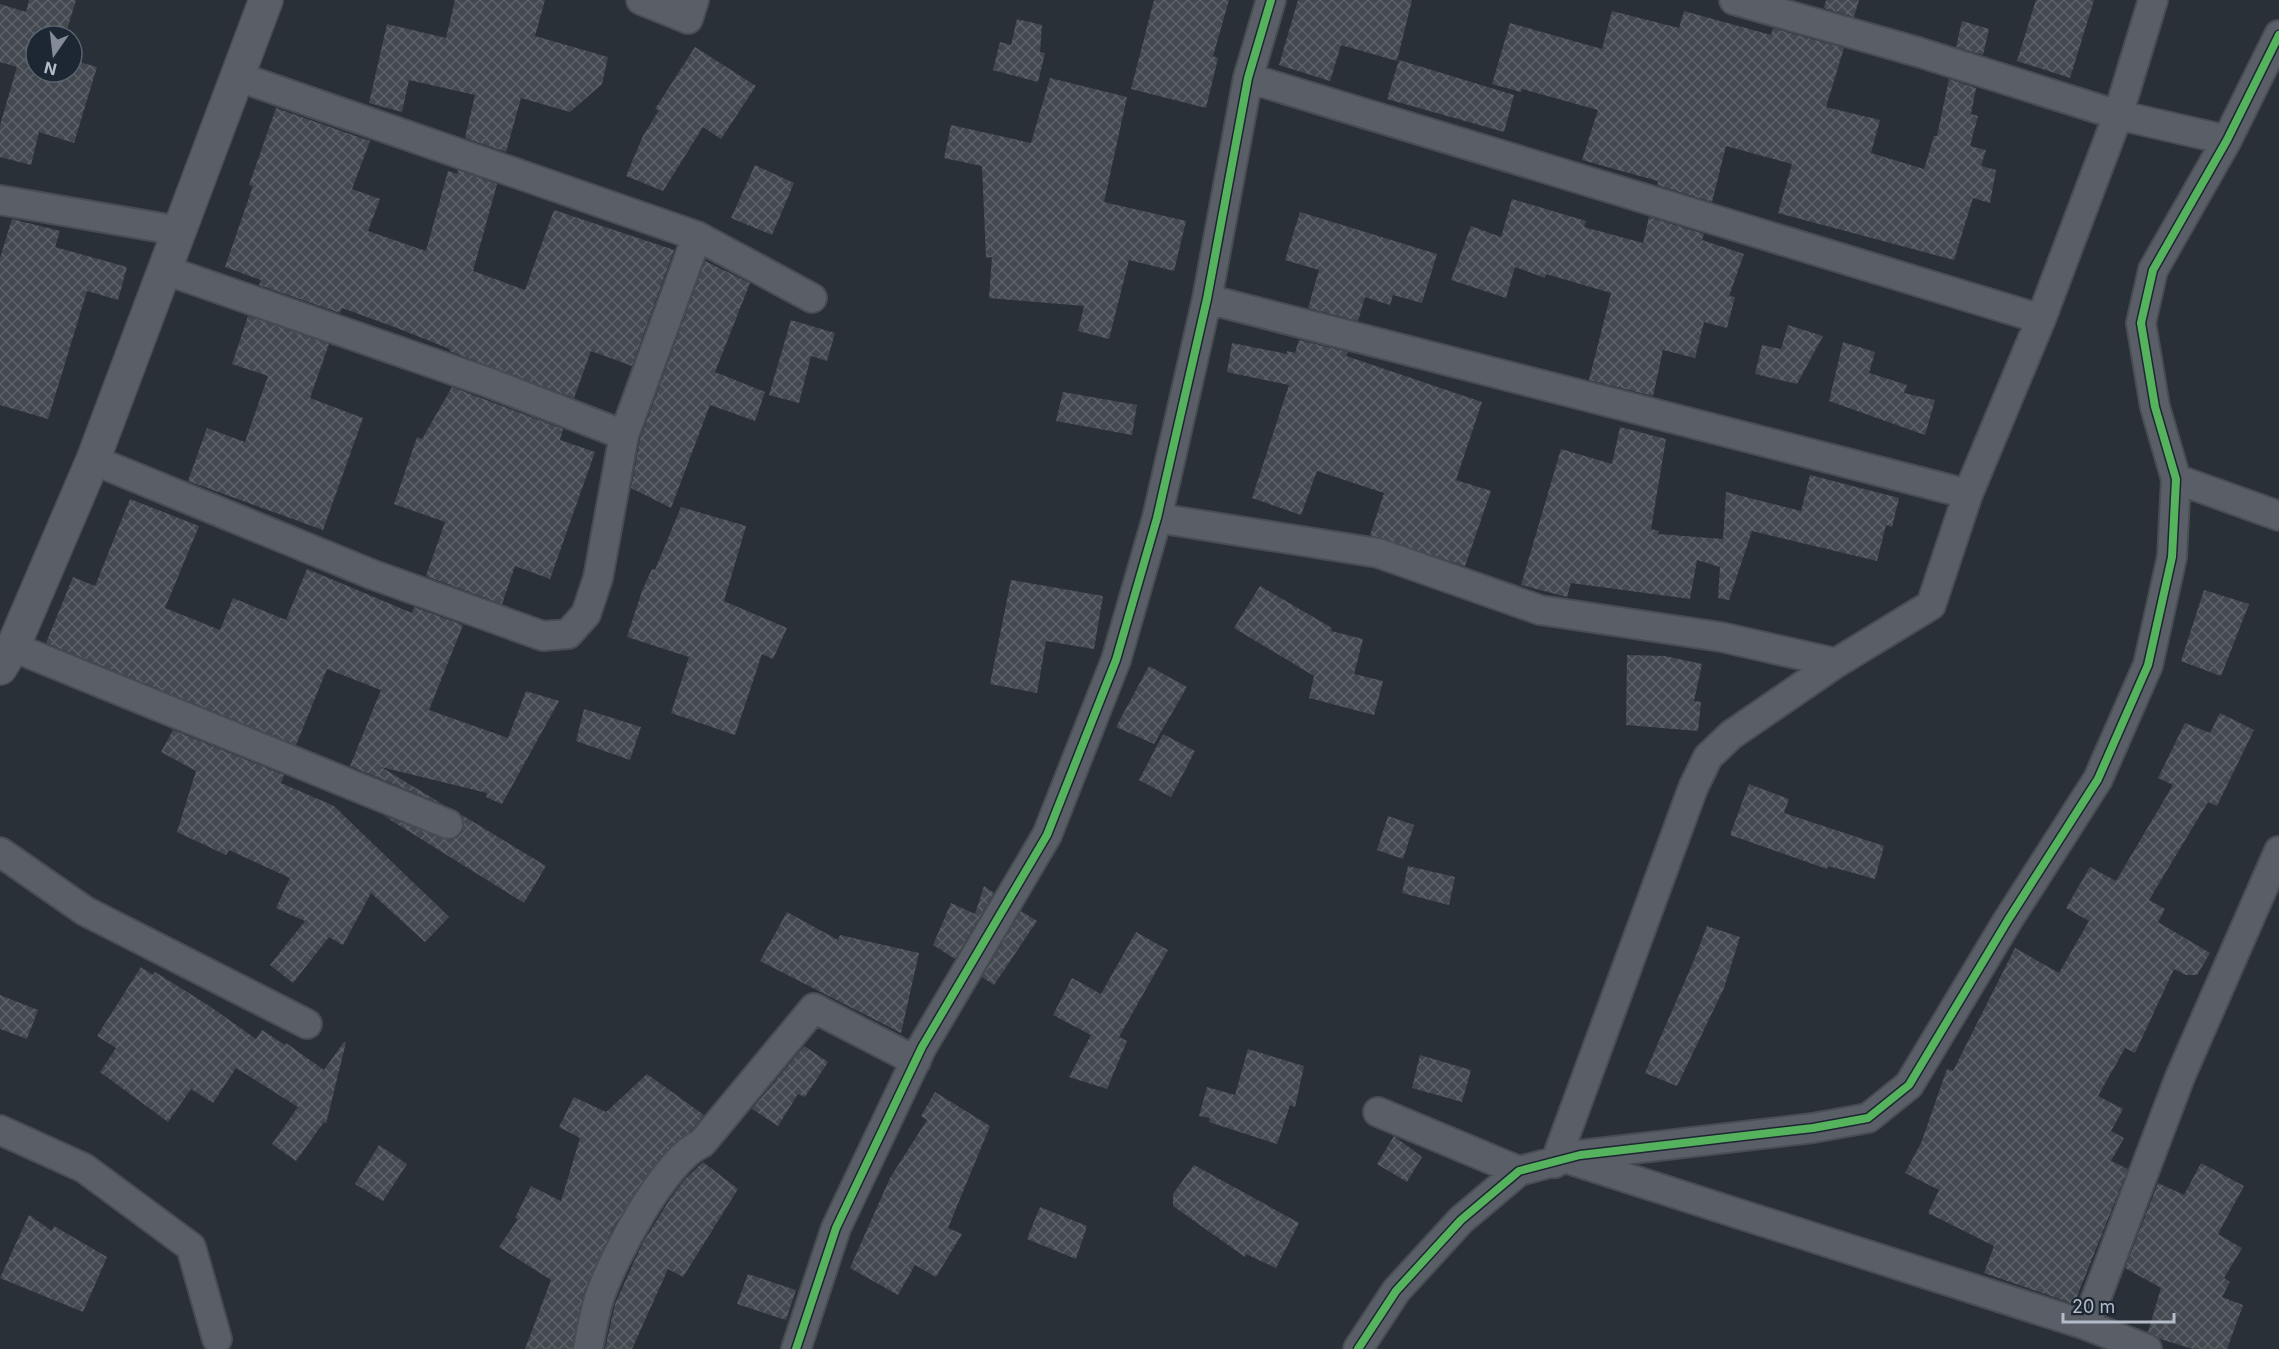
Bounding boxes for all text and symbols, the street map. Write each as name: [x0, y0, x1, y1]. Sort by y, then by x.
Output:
north arrow: [24, 24, 84, 84]
text: N: [42, 57, 59, 80]
scale bar: [2063, 1286, 2174, 1324]
text: 20 m: [2072, 1296, 2115, 1317]

